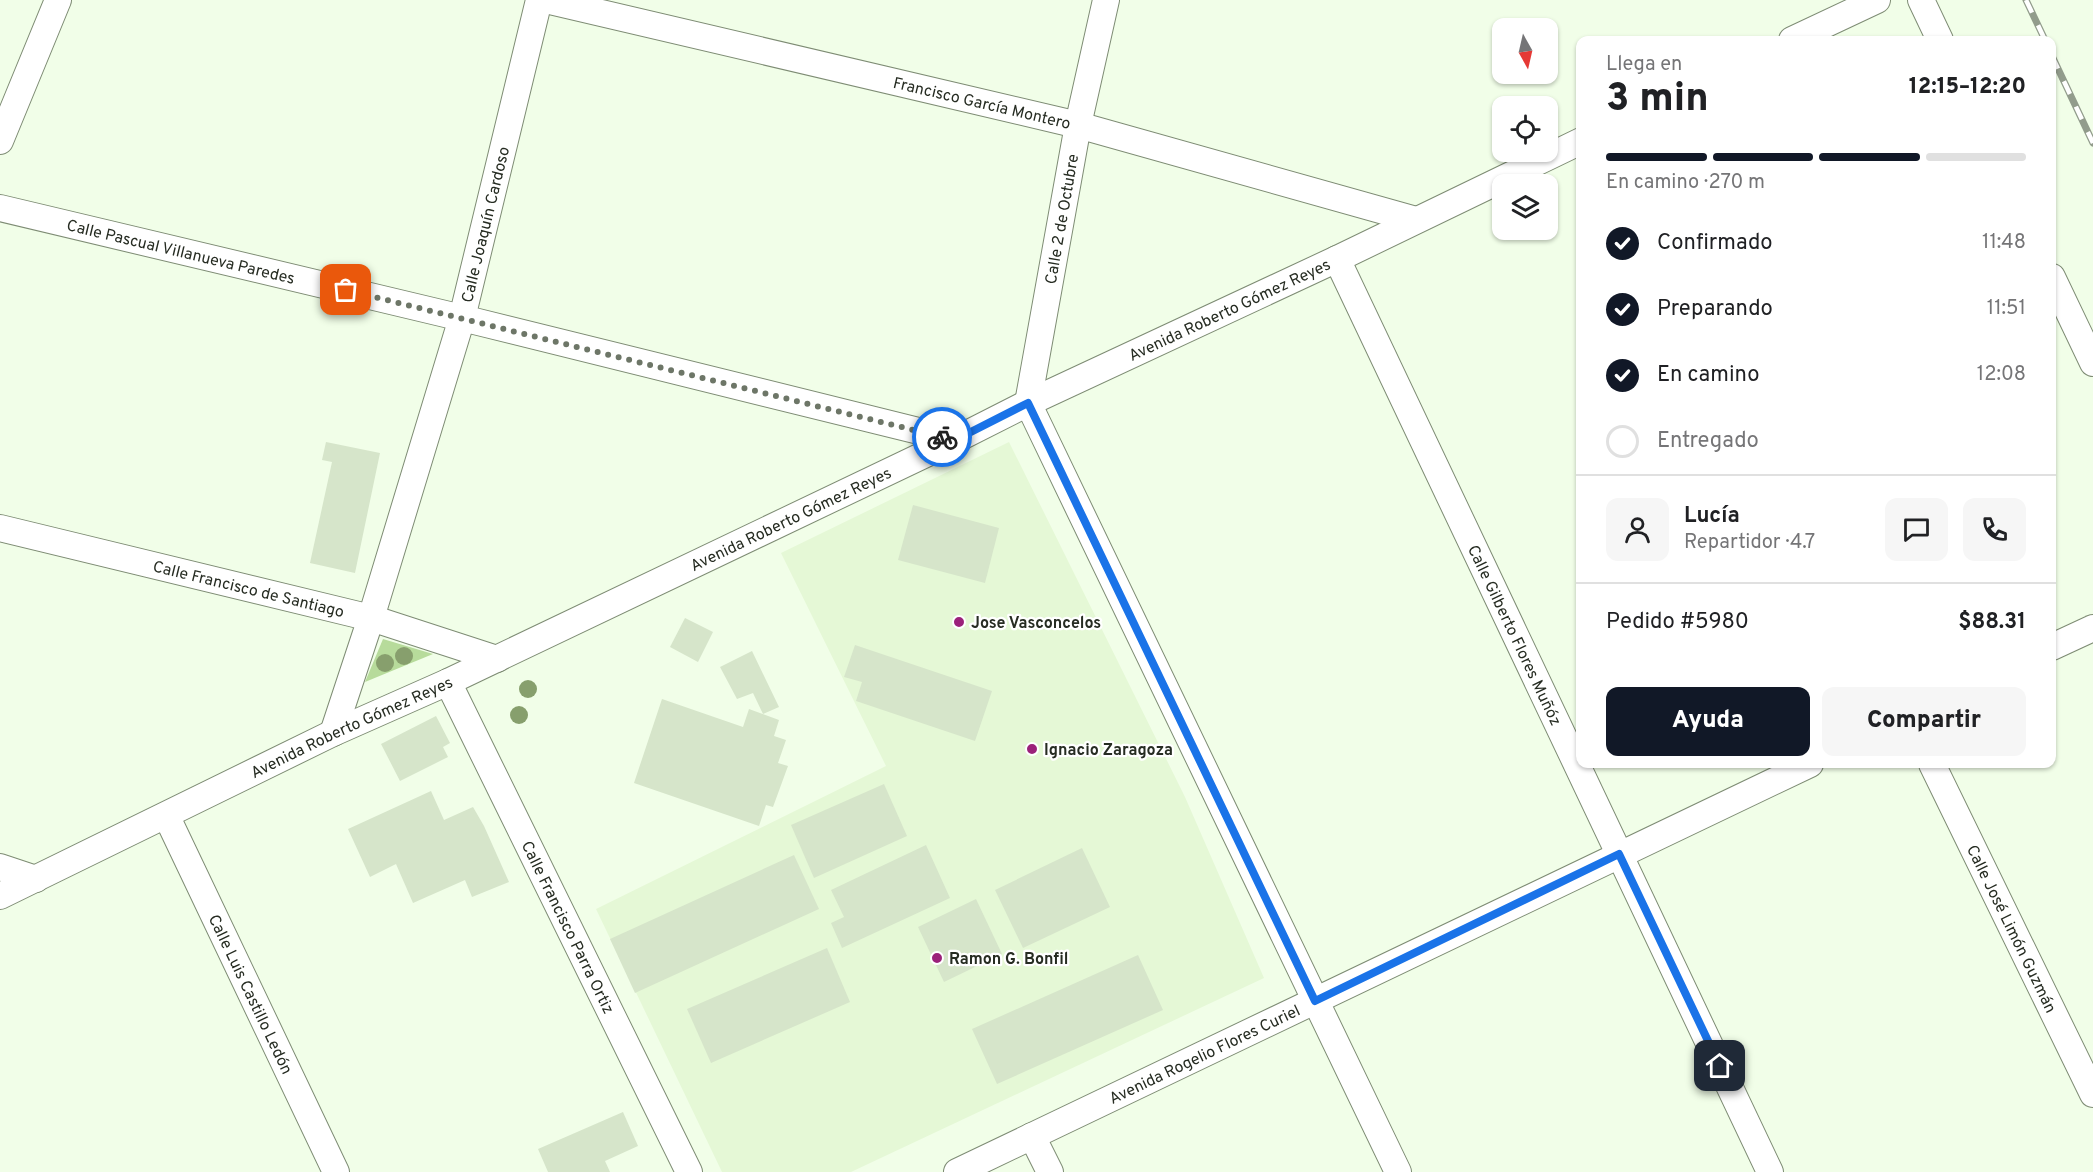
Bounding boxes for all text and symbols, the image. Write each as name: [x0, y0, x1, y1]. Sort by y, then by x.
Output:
north arrow: [1492, 18, 1558, 84]
map controls: [1492, 18, 1558, 240]
text: Llega en: [1606, 52, 1682, 78]
street label: Francisco García Montero: [891, 74, 1072, 135]
text: 12:15–12:20: [1909, 74, 2026, 101]
text: 3 min: [1606, 76, 1709, 125]
button: locate: [1492, 96, 1558, 162]
street label: Calle Joaquín Cardoso: [458, 145, 515, 305]
street label: Calle 2 de Octubre: [1042, 153, 1084, 286]
text: En camino · 270 m: [1606, 170, 1765, 196]
button: layers: [1492, 174, 1558, 240]
street label: Calle Pascual Villanueva Paredes: [64, 216, 297, 290]
icon: check: [1606, 227, 1639, 260]
text: Confirmado: [1657, 230, 1773, 257]
text: 11:48: [1982, 230, 2026, 256]
street label: Avenida Roberto Gómez Reyes: [1126, 255, 1334, 367]
pin: [320, 264, 371, 315]
icon: bag: [329, 273, 362, 306]
icon: check: [1606, 293, 1639, 326]
text: Preparando: [1657, 296, 1773, 323]
text: 11:51: [1987, 296, 2026, 322]
icon: check: [1606, 359, 1639, 392]
text: En camino: [1657, 362, 1759, 389]
text: 12:08: [1977, 362, 2026, 388]
courier: [912, 407, 972, 467]
icon: bike: [926, 421, 959, 454]
text: Entregado: [1657, 428, 1759, 455]
street label: Avenida Roberto Gómez Reyes: [687, 464, 895, 577]
button: person: [1606, 498, 1669, 561]
button: chat: [1885, 498, 1948, 561]
button: phone: [1963, 498, 2026, 561]
text: Lucía: [1684, 503, 1740, 530]
text: Repartidor · 4.7: [1684, 530, 1815, 556]
street label: Calle Gilberto Flores Muñóz: [1462, 542, 1565, 729]
street label: Calle Francisco de Santiago: [151, 557, 346, 623]
text: Pedido #5980: [1606, 609, 1749, 636]
text: $88.31: [1958, 609, 2026, 636]
place label: Jose Vasconcelos: [971, 614, 1101, 634]
marker: Jose Vasconcelos: [952, 615, 966, 629]
street label: Avenida Roberto Gómez Reyes: [248, 673, 456, 784]
button: Ayuda: [1606, 687, 1810, 756]
button: Compartir: [1822, 687, 2026, 756]
place label: Ignacio Zaragoza: [1044, 741, 1173, 761]
marker: Ignacio Zaragoza: [1025, 742, 1039, 756]
street label: Calle Francisco Parra Ortiz: [516, 838, 618, 1018]
street label: Calle José Limón Guzmán: [1961, 842, 2060, 1017]
street label: Calle Luis Castillo Ledón: [203, 912, 296, 1078]
place label: Ramon G. Bonfil: [949, 950, 1068, 970]
marker: Ramon G. Bonfil: [930, 951, 944, 965]
street label: Avenida Rogelio Flores Curiel: [1106, 1001, 1304, 1110]
pin: [1694, 1040, 1745, 1091]
icon: home: [1703, 1049, 1736, 1082]

